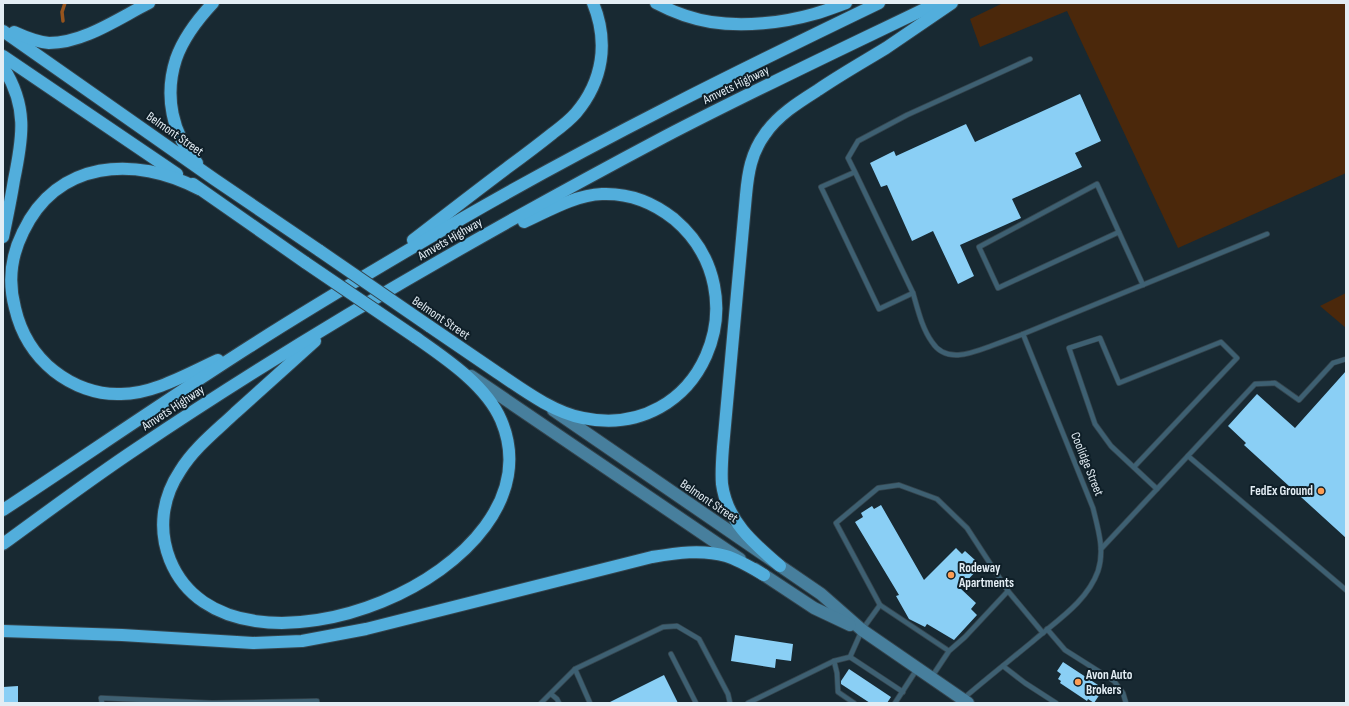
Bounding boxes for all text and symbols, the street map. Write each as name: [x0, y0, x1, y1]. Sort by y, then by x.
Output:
street label: Amvets Highway: [699, 62, 772, 108]
street label: Belmont Street: [143, 108, 207, 160]
street label: Amvets Highway: [414, 214, 485, 264]
street label: Belmont Street: [409, 293, 473, 343]
street label: Amvets Highway: [138, 382, 207, 435]
street label: Coolidge Street: [1067, 430, 1107, 498]
street label: Belmont Street: [677, 476, 741, 526]
place label: FedEx Ground: [1250, 483, 1313, 499]
marker: FedEx Ground: [1316, 486, 1326, 496]
place label: Rodeway Apartments: [958, 560, 1014, 591]
marker: Rodeway Apartments: [946, 570, 956, 580]
place label: Avon Auto Brokers: [1085, 667, 1133, 698]
marker: Avon Auto Brokers: [1073, 677, 1083, 687]

